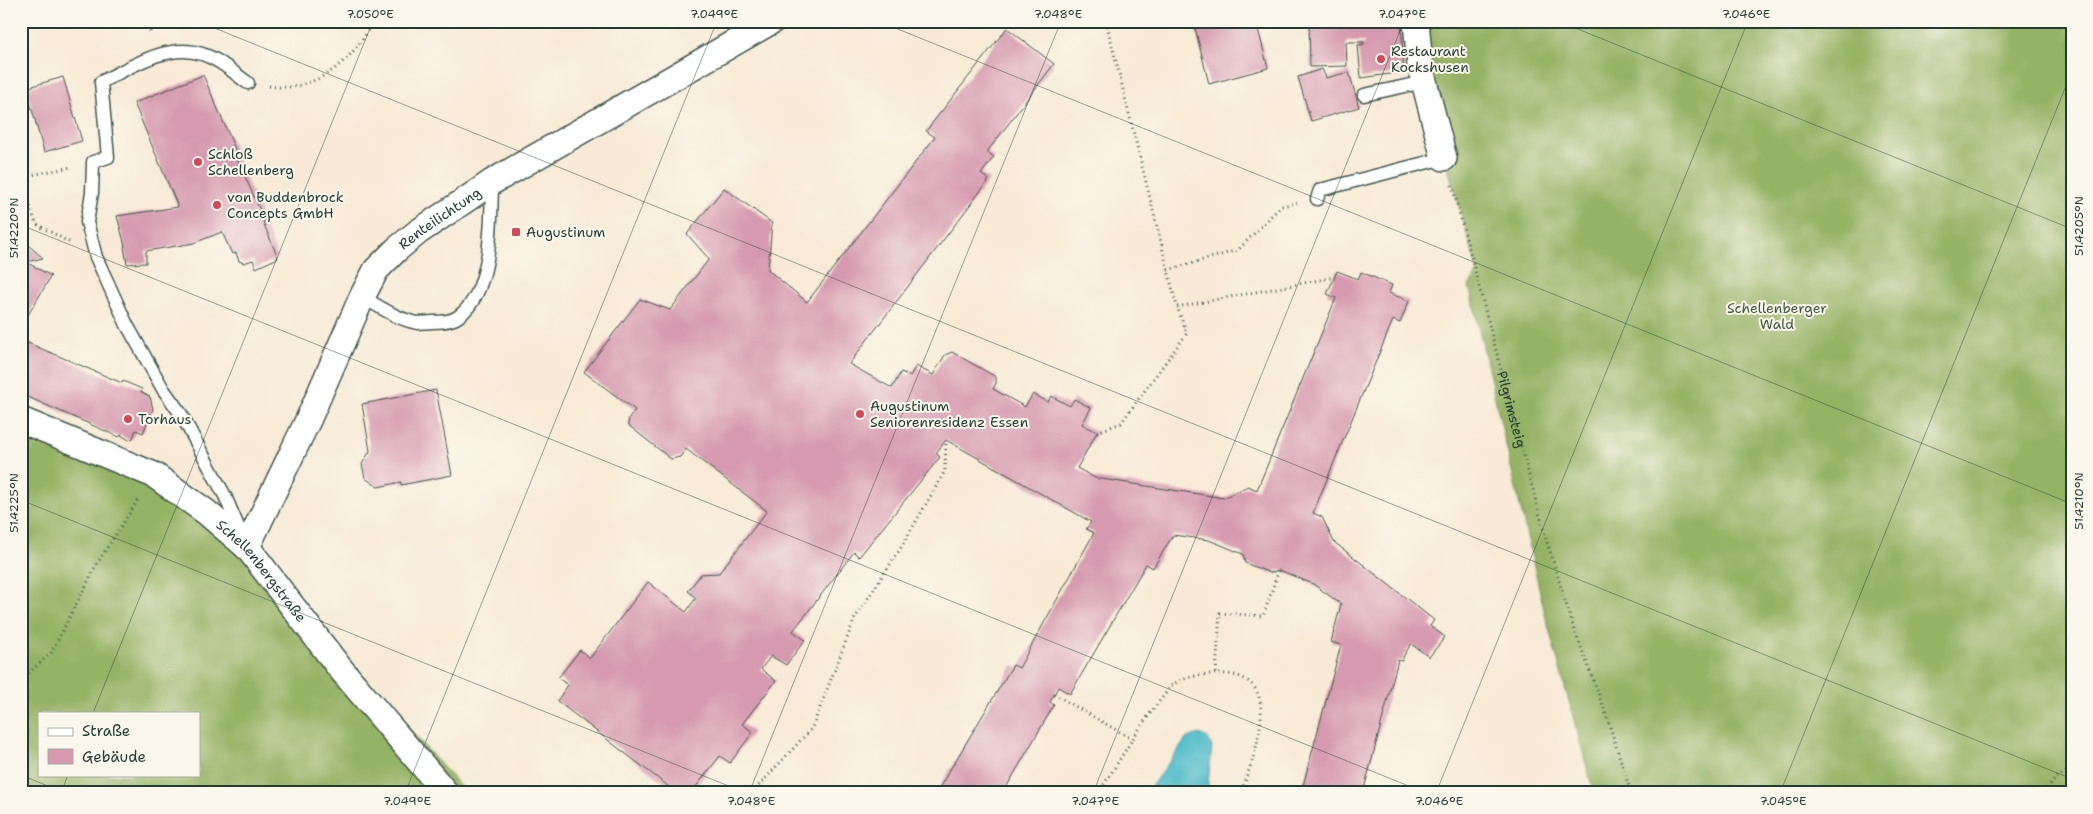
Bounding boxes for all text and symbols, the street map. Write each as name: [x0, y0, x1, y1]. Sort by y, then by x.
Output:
text: 7.050°E: [346, 6, 394, 22]
text: 7.049°E: [690, 6, 738, 22]
text: 7.048°E: [1034, 6, 1082, 22]
text: 7.047°E: [1378, 6, 1426, 22]
text: 7.046°E: [1722, 6, 1770, 22]
place label: Restaurant Kockshusen: [1391, 42, 1469, 76]
marker: Restaurant Kockshusen: [1375, 53, 1387, 65]
place label: Schloß Schellenberg: [208, 145, 294, 179]
marker: Schloß Schellenberg: [192, 156, 204, 168]
street label: Renteilichtung: [395, 183, 484, 253]
place label: von Buddenbrock Concepts GmbH: [227, 188, 344, 222]
text: 51.4205°N: [2071, 196, 2087, 256]
text: 51.4220°N: [6, 198, 22, 258]
marker: von Buddenbrock Concepts GmbH: [211, 199, 223, 211]
place label: Augustinum: [526, 223, 605, 241]
marker: Augustinum: [510, 226, 522, 238]
park label: Schellenberger Wald: [1727, 299, 1827, 333]
street label: Pilgrimsteig: [1493, 369, 1530, 450]
place label: Augustinum Seniorenresidenz Essen: [870, 397, 1029, 431]
marker: Augustinum Seniorenresidenz Essen: [854, 408, 866, 420]
place label: Torhaus: [138, 410, 191, 428]
marker: Torhaus: [122, 413, 134, 425]
text: 51.4210°N: [2071, 472, 2087, 530]
text: 51.4225°N: [6, 473, 22, 533]
street label: Schellenbergstraße: [213, 516, 310, 626]
legend: [38, 712, 200, 776]
text: Straße: [82, 721, 130, 741]
text: Gebäude: [82, 747, 146, 767]
text: 7.049°E: [383, 793, 431, 809]
text: 7.048°E: [727, 793, 775, 809]
text: 7.047°E: [1071, 793, 1119, 809]
text: 7.046°E: [1415, 793, 1463, 809]
text: 7.045°E: [1759, 793, 1807, 809]

